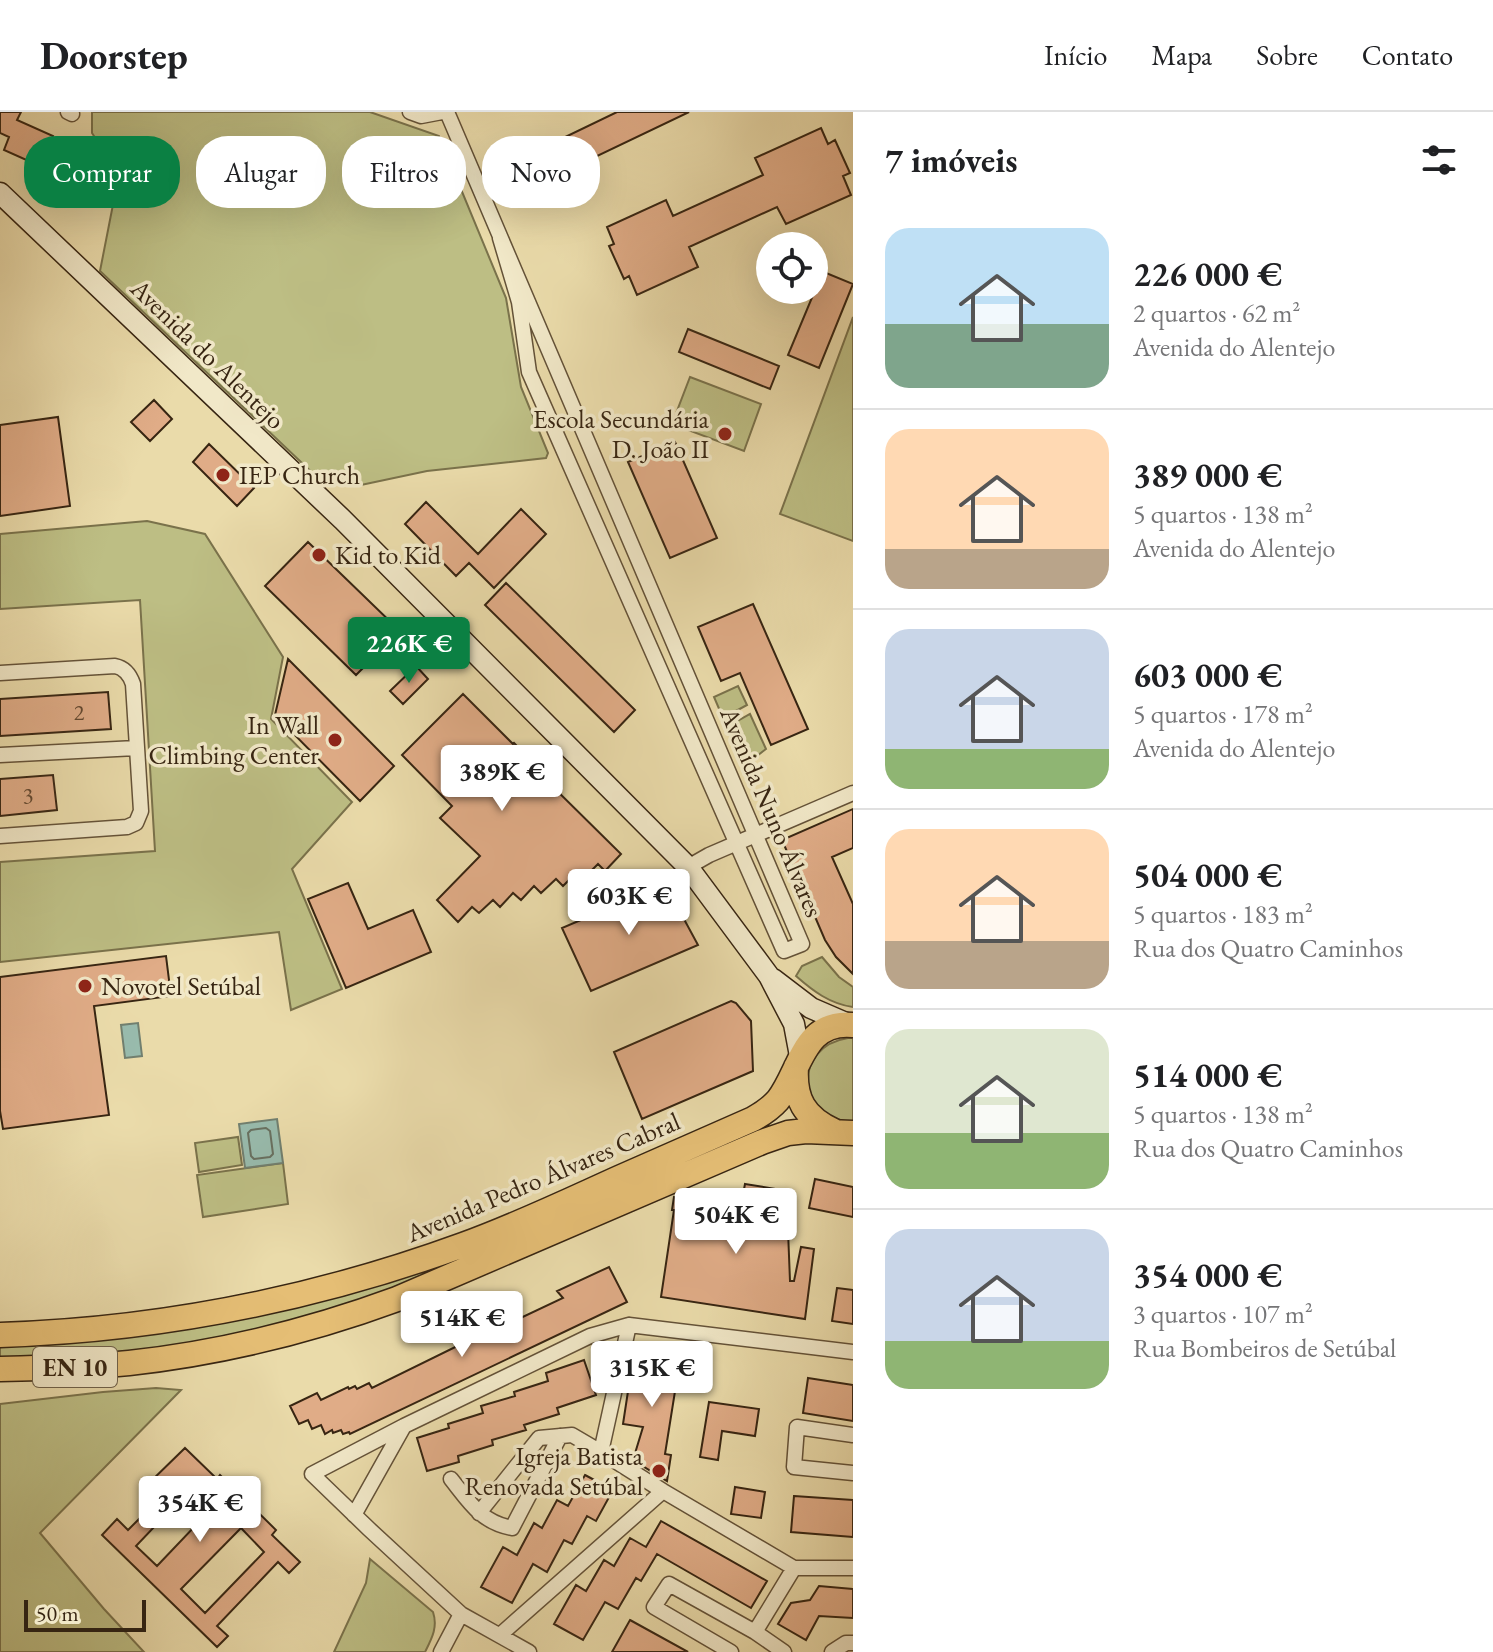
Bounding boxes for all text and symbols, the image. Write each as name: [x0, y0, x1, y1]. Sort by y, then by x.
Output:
text: Doorstep: [40, 31, 188, 80]
text: Início: [1044, 37, 1107, 73]
text: Mapa: [1151, 37, 1212, 73]
text: Sobre: [1256, 37, 1318, 73]
text: Contato: [1362, 37, 1453, 73]
chip: Comprar: [24, 136, 180, 208]
chip: Alugar: [196, 136, 326, 208]
chip: Filtros: [342, 136, 466, 208]
chip: Novo: [482, 136, 600, 208]
text: 7 imóveis: [885, 138, 1017, 182]
icon: filters: [1417, 138, 1461, 182]
map controls: [756, 232, 828, 304]
button: locate: [756, 232, 828, 304]
text: 226 000 €: [1133, 252, 1282, 296]
icon: home: [949, 260, 1045, 356]
street label: Avenida do Alentejo: [123, 271, 293, 436]
text: 2 quartos · 62 m²: [1133, 296, 1300, 330]
text: Avenida do Alentejo: [1133, 330, 1335, 364]
place label: Escola Secundária D. João II: [533, 402, 710, 466]
marker: Escola Secundária D. João II: [716, 425, 734, 443]
text: 389 000 €: [1133, 453, 1282, 497]
place label: IEP Church: [239, 458, 360, 492]
icon: home: [949, 461, 1045, 557]
marker: IEP Church: [214, 466, 232, 484]
text: 5 quartos · 138 m²: [1133, 497, 1313, 531]
text: Avenida do Alentejo: [1133, 531, 1335, 565]
place label: Kid to Kid: [335, 538, 442, 572]
marker: Kid to Kid: [310, 546, 328, 564]
pin: 226K €: [344, 617, 474, 685]
text: 226K €: [366, 626, 452, 660]
text: 603 000 €: [1133, 653, 1282, 697]
icon: home: [949, 661, 1045, 757]
text: 5 quartos · 178 m²: [1133, 697, 1313, 731]
house number: 2: [74, 698, 85, 727]
street label: Avenida Nuno Álvares: [712, 701, 832, 922]
place label: In Wall Climbing Center: [148, 708, 319, 772]
marker: In Wall Climbing Center: [326, 731, 344, 749]
text: Avenida do Alentejo: [1133, 731, 1335, 765]
pin: 389K €: [437, 745, 567, 813]
text: 389K €: [459, 754, 545, 788]
house number: 3: [23, 781, 33, 810]
text: 504 000 €: [1133, 853, 1282, 897]
icon: home: [949, 861, 1045, 957]
pin: 603K €: [564, 869, 694, 937]
text: 603K €: [586, 878, 672, 912]
text: 5 quartos · 183 m²: [1133, 897, 1313, 931]
text: Rua dos Quatro Caminhos: [1133, 931, 1403, 965]
place label: Novotel Setúbal: [101, 969, 261, 1003]
marker: Novotel Setúbal: [76, 977, 94, 995]
text: 514 000 €: [1133, 1053, 1282, 1097]
icon: home: [949, 1061, 1045, 1157]
text: 5 quartos · 138 m²: [1133, 1097, 1313, 1131]
street label: Avenida Pedro Álvares Cabral: [400, 1104, 685, 1251]
text: Rua dos Quatro Caminhos: [1133, 1131, 1403, 1165]
pin: 504K €: [671, 1188, 801, 1256]
text: 504K €: [693, 1197, 779, 1231]
text: 354 000 €: [1133, 1253, 1282, 1297]
icon: home: [949, 1261, 1045, 1357]
pin: 514K €: [397, 1291, 527, 1359]
text: 3 quartos · 107 m²: [1133, 1297, 1313, 1331]
text: 514K €: [419, 1300, 505, 1334]
text: Rua Bombeiros de Setúbal: [1133, 1331, 1396, 1365]
pin: 315K €: [587, 1341, 717, 1409]
road number: EN 10: [33, 1347, 117, 1387]
text: 315K €: [609, 1350, 695, 1384]
place label: Igreja Batista Renovada Setúbal: [464, 1439, 644, 1503]
marker: Igreja Batista Renovada Setúbal: [650, 1462, 668, 1480]
pin: 354K €: [135, 1476, 265, 1544]
text: 354K €: [157, 1485, 243, 1519]
scale bar: [24, 1596, 146, 1632]
text: 50 m: [36, 1599, 79, 1628]

